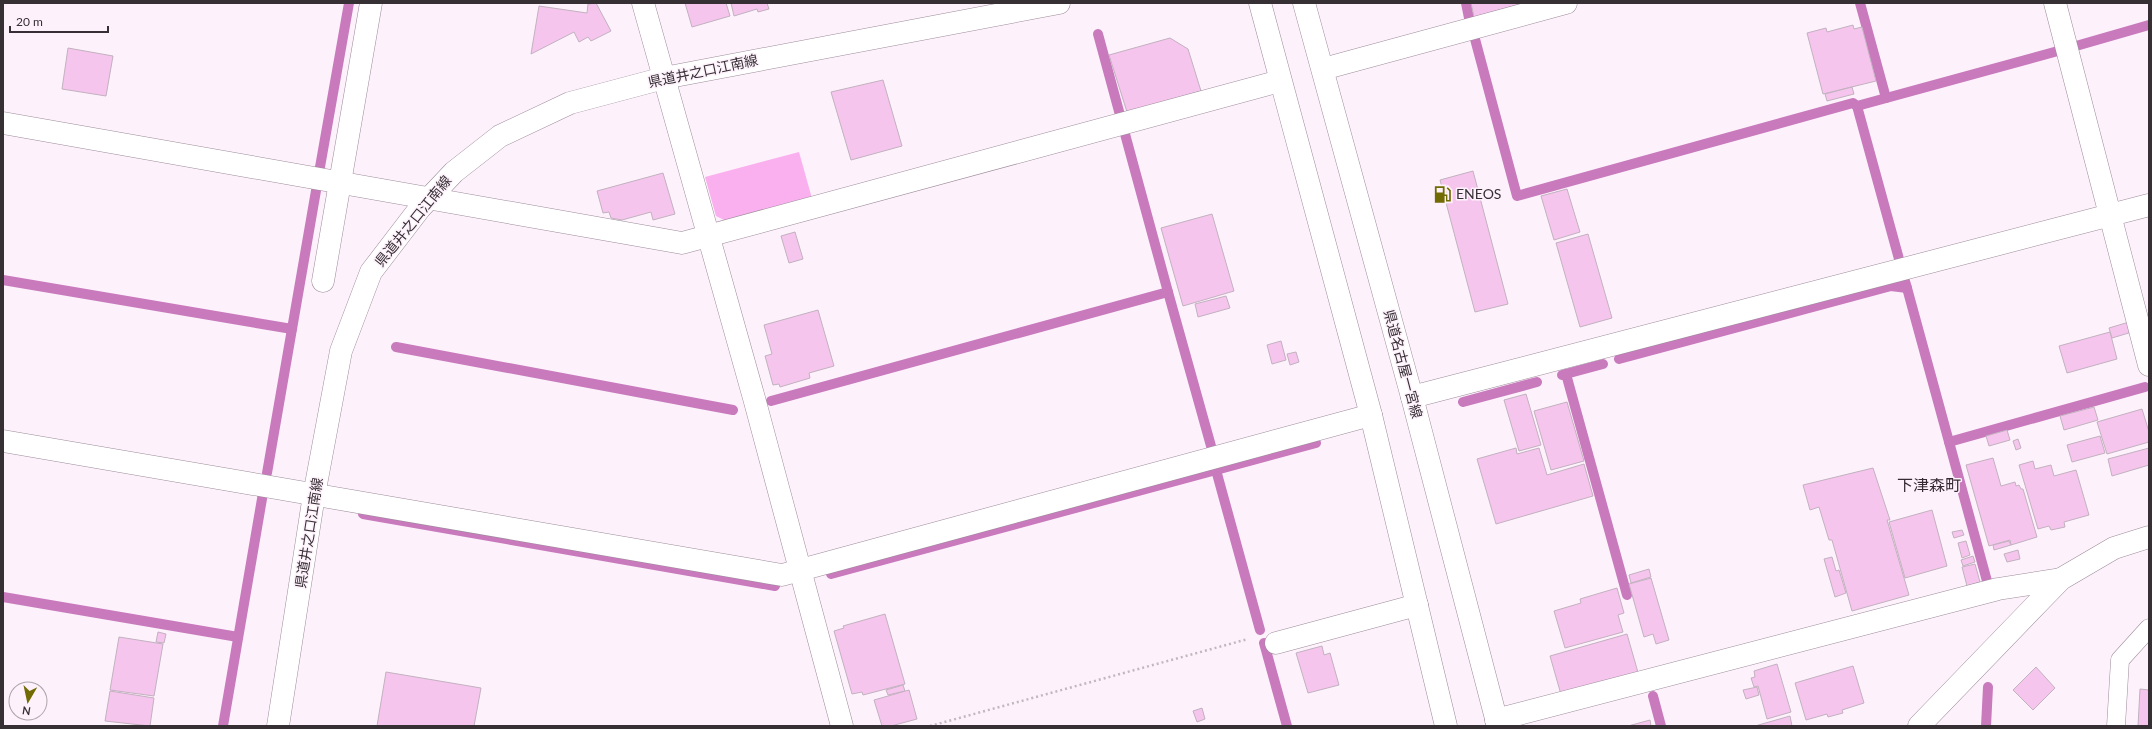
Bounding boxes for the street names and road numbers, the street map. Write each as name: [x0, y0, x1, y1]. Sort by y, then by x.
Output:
street label: 県道井之口江南線: [646, 51, 759, 90]
street label: 県道井之口江南線: [371, 172, 454, 270]
street label: 県道名古屋一宮線: [1381, 308, 1426, 420]
street label: 県道井之口江南線: [291, 476, 326, 590]

